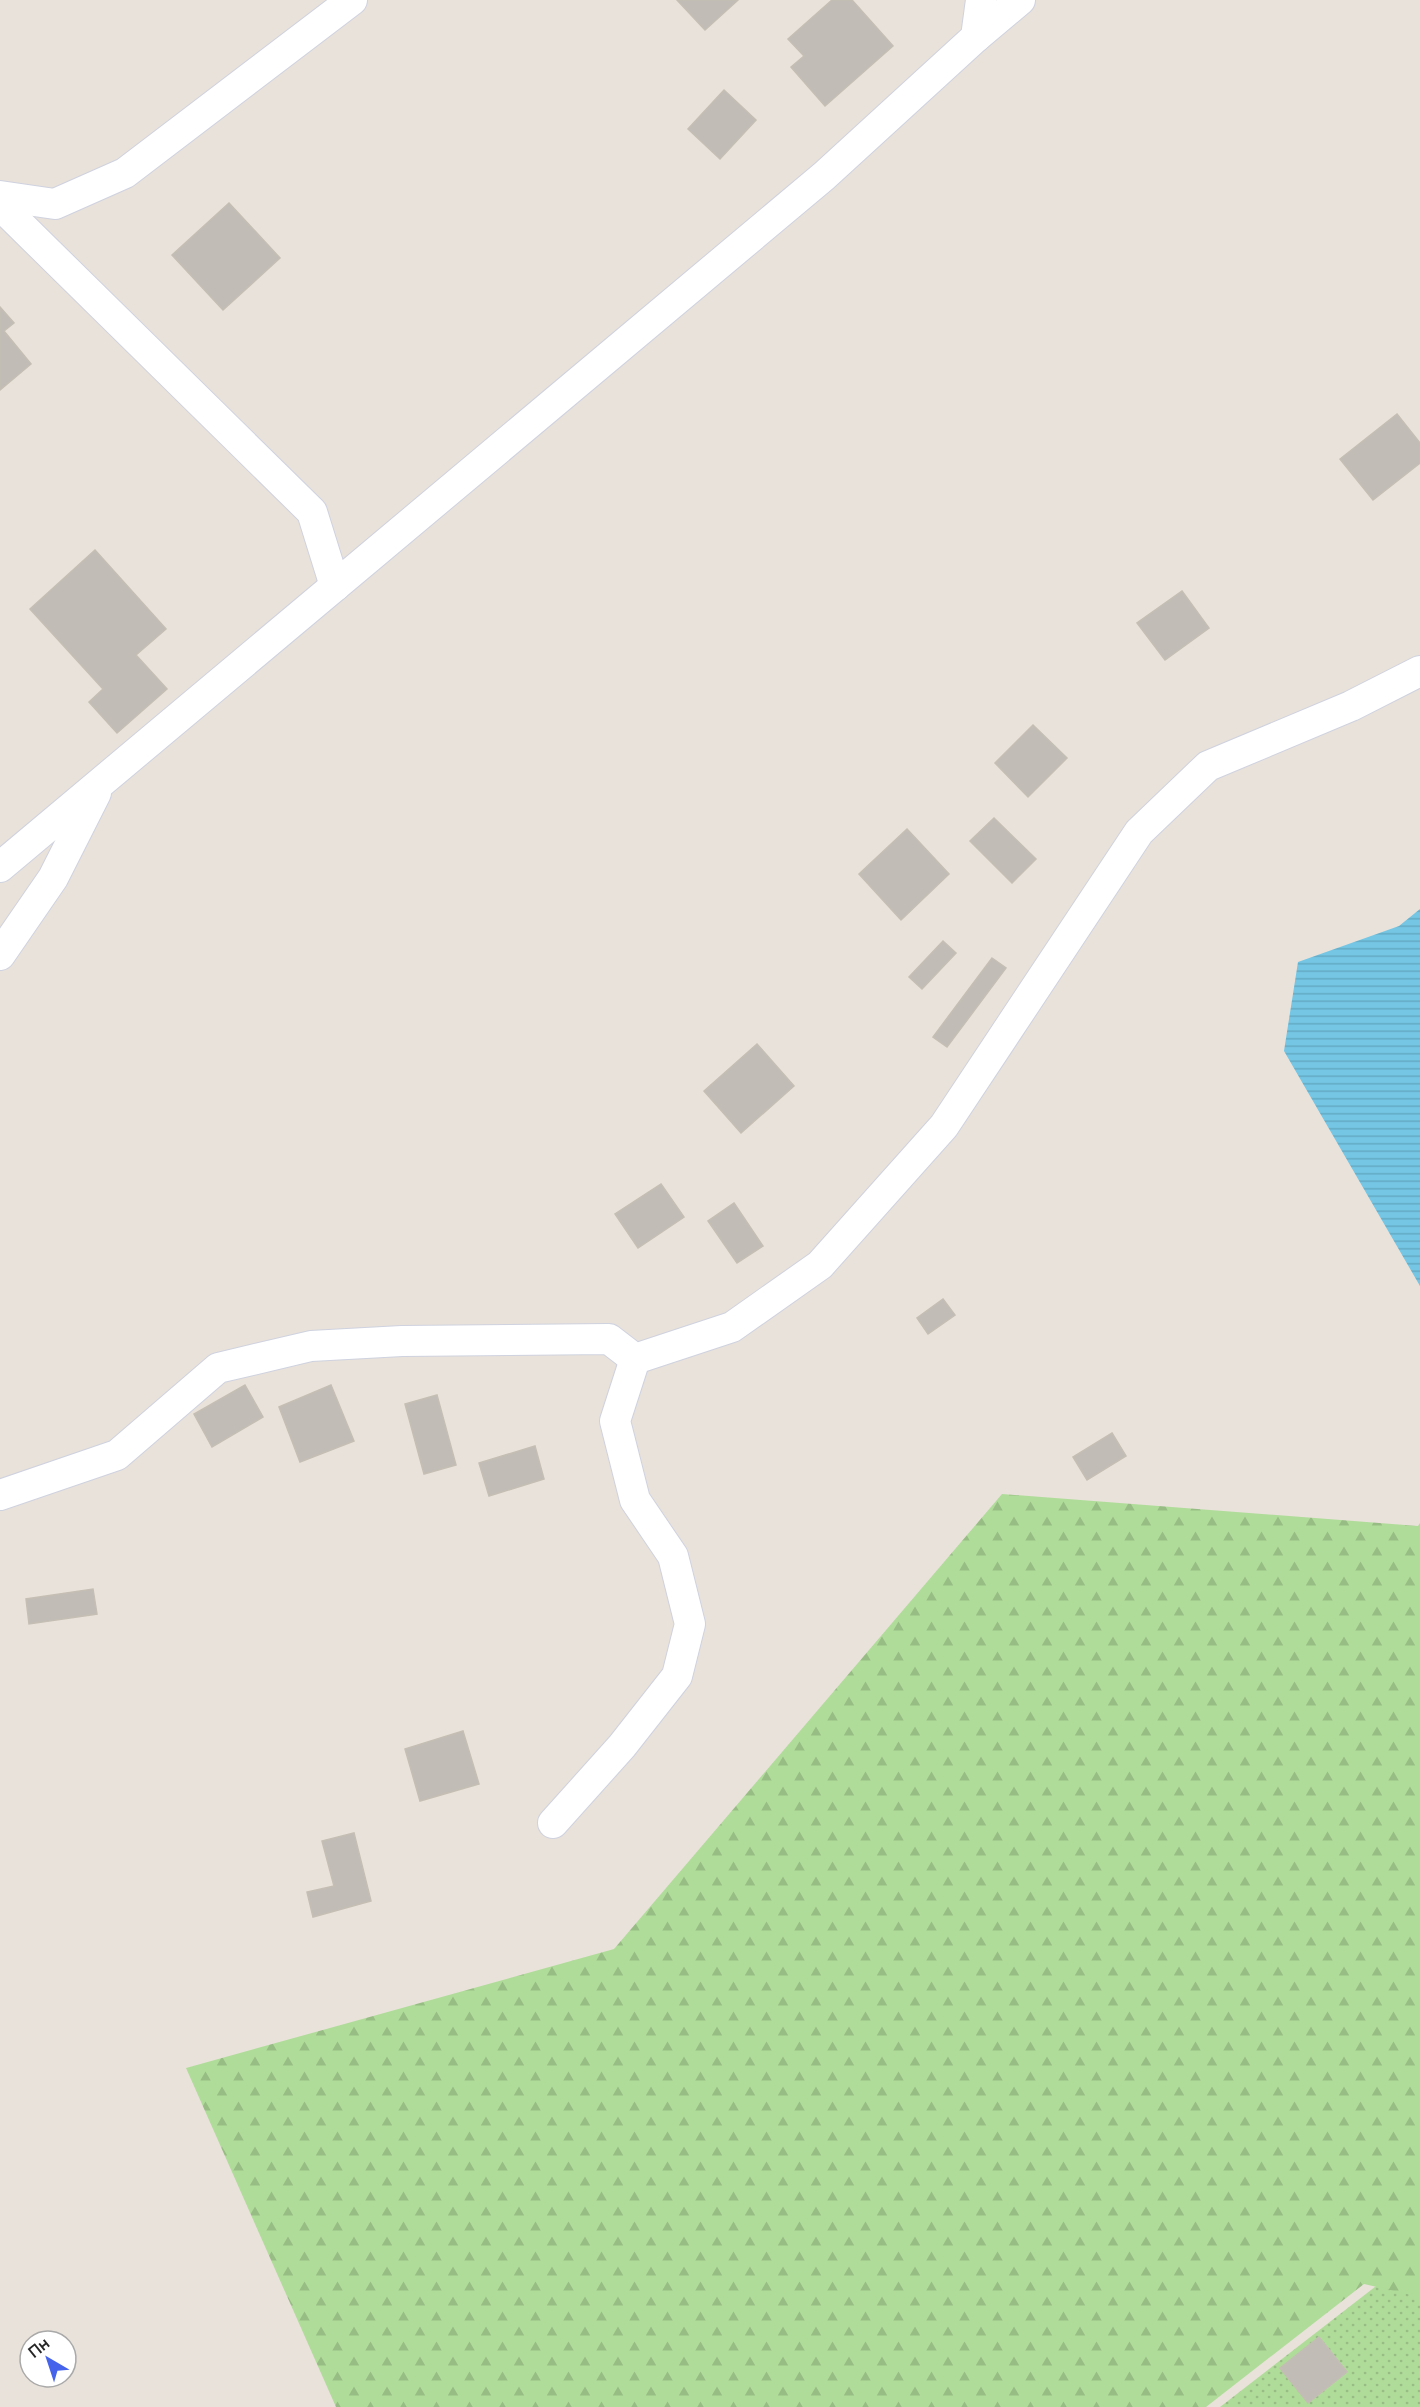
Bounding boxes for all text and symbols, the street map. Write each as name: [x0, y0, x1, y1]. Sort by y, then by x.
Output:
north arrow: [18, 2329, 78, 2389]
text: Пн: [23, 2332, 54, 2363]

